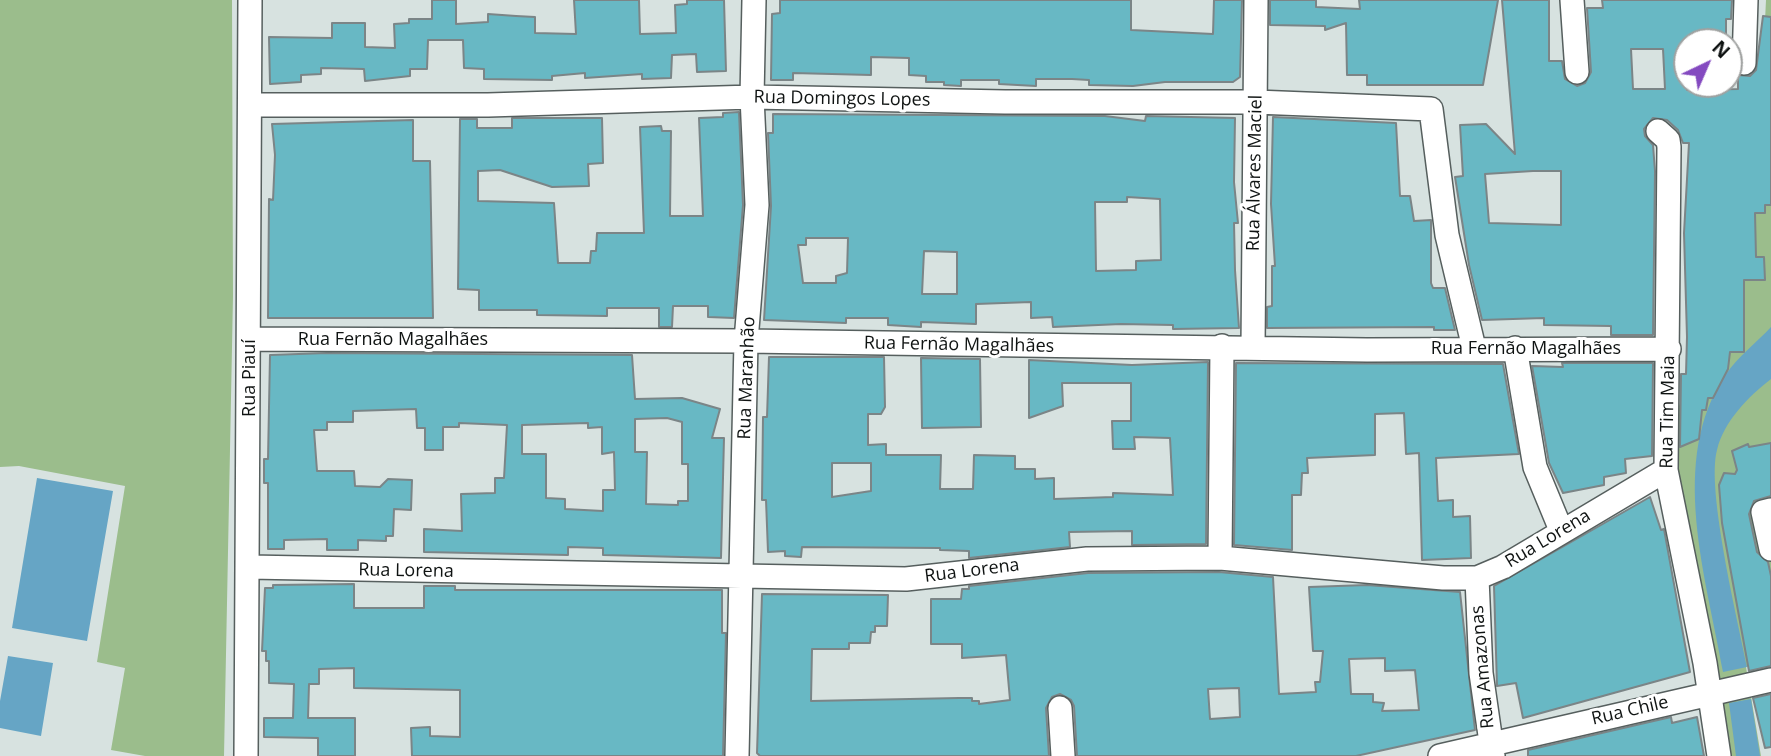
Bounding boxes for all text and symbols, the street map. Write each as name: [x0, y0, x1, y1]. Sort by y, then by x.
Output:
north arrow: [1673, 28, 1743, 98]
text: N: [1707, 35, 1736, 64]
street label: Rua Domingos Lopes: [753, 87, 931, 111]
street label: Rua Álvares Maciel: [1243, 95, 1267, 251]
street label: Rua Maranhão: [734, 316, 760, 440]
street label: Rua Fernão Magalhães: [298, 329, 488, 351]
street label: Rua Fernão Magalhães: [864, 333, 1054, 357]
street label: Rua Fernão Magalhães: [1431, 338, 1621, 360]
street label: Rua Piauí: [239, 339, 261, 417]
street label: Rua Tim Maia: [1656, 355, 1680, 469]
street label: Rua Lorena: [1501, 505, 1595, 573]
street label: Rua Lorena: [923, 554, 1021, 588]
street label: Rua Lorena: [358, 559, 454, 583]
street label: Rua Amazonas: [1467, 604, 1499, 730]
street label: Rua Chile: [1589, 692, 1671, 730]

